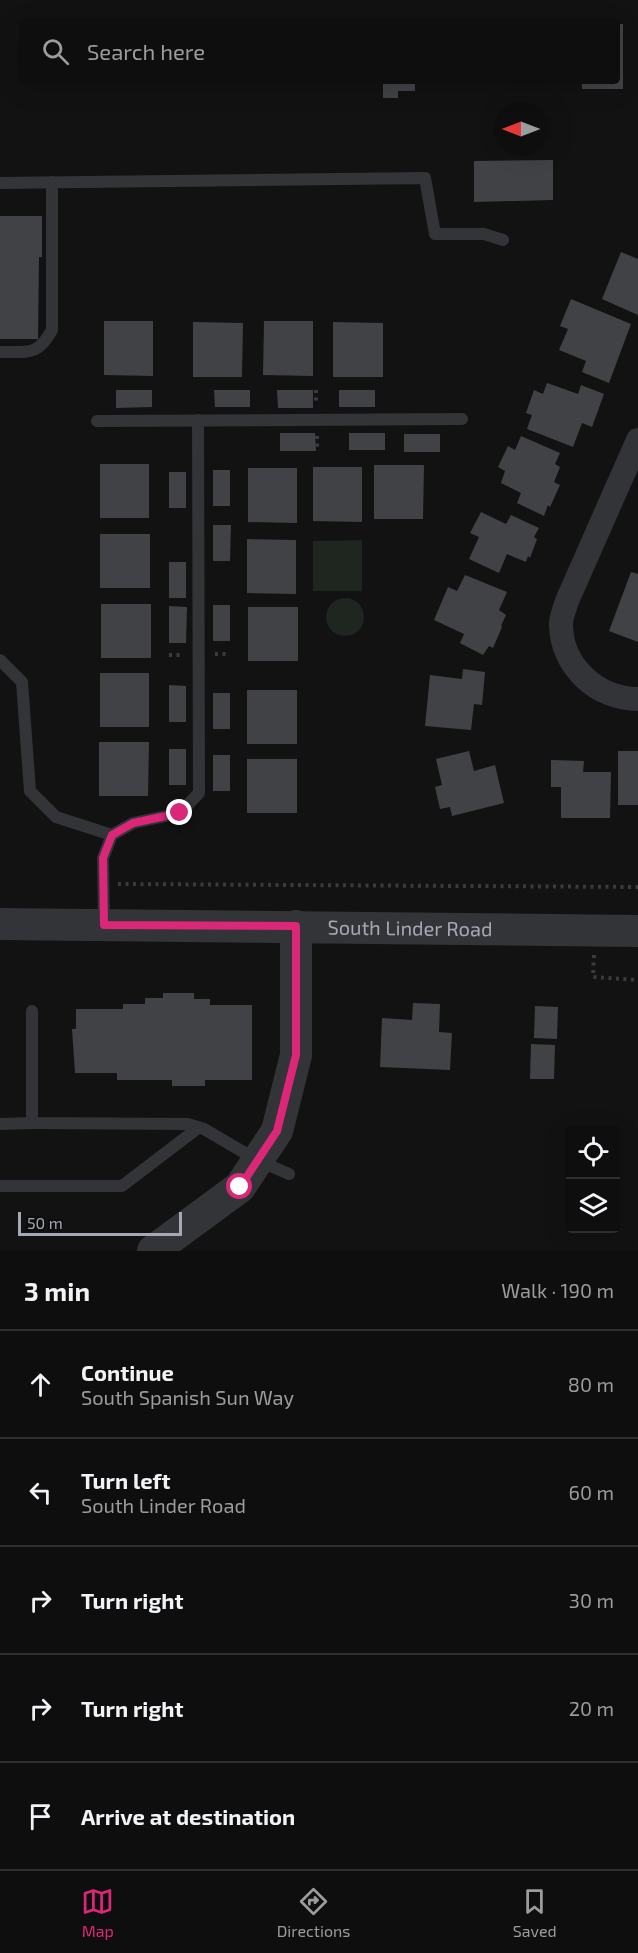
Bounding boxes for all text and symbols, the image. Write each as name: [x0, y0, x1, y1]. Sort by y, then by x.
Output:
search box: [18, 18, 620, 84]
icon: search: [39, 35, 72, 68]
text: Search here: [87, 38, 205, 64]
north arrow: [494, 102, 548, 156]
route end: [166, 799, 192, 825]
street label: South Linder Road: [327, 915, 493, 940]
map controls: [566, 1125, 620, 1233]
button: locate: [566, 1125, 620, 1179]
route start: [226, 1173, 252, 1199]
button: layers: [566, 1179, 620, 1233]
scale bar: [18, 1209, 182, 1236]
text: 50 m: [27, 1213, 63, 1232]
text: 3 min: [24, 1275, 90, 1306]
text: Walk · 190 m: [501, 1278, 614, 1302]
text: Continue: [81, 1359, 174, 1385]
icon: ahead: [24, 1368, 57, 1401]
text: 80 m: [568, 1372, 614, 1396]
text: South Spanish Sun Way: [81, 1385, 294, 1409]
text: Turn left: [81, 1467, 170, 1493]
icon: left: [24, 1476, 57, 1509]
text: 60 m: [569, 1480, 614, 1504]
text: South Linder Road: [81, 1493, 246, 1517]
icon: right: [24, 1584, 57, 1617]
text: Turn right: [81, 1587, 183, 1613]
text: 30 m: [569, 1588, 614, 1612]
icon: right: [24, 1692, 57, 1725]
text: Turn right: [81, 1695, 183, 1721]
text: 20 m: [569, 1696, 614, 1720]
icon: arrive: [24, 1800, 57, 1833]
text: Arrive at destination: [81, 1803, 295, 1829]
tab: Map: [81, 1885, 114, 1940]
tab: Directions: [277, 1885, 350, 1940]
tab: Saved: [513, 1885, 557, 1940]

